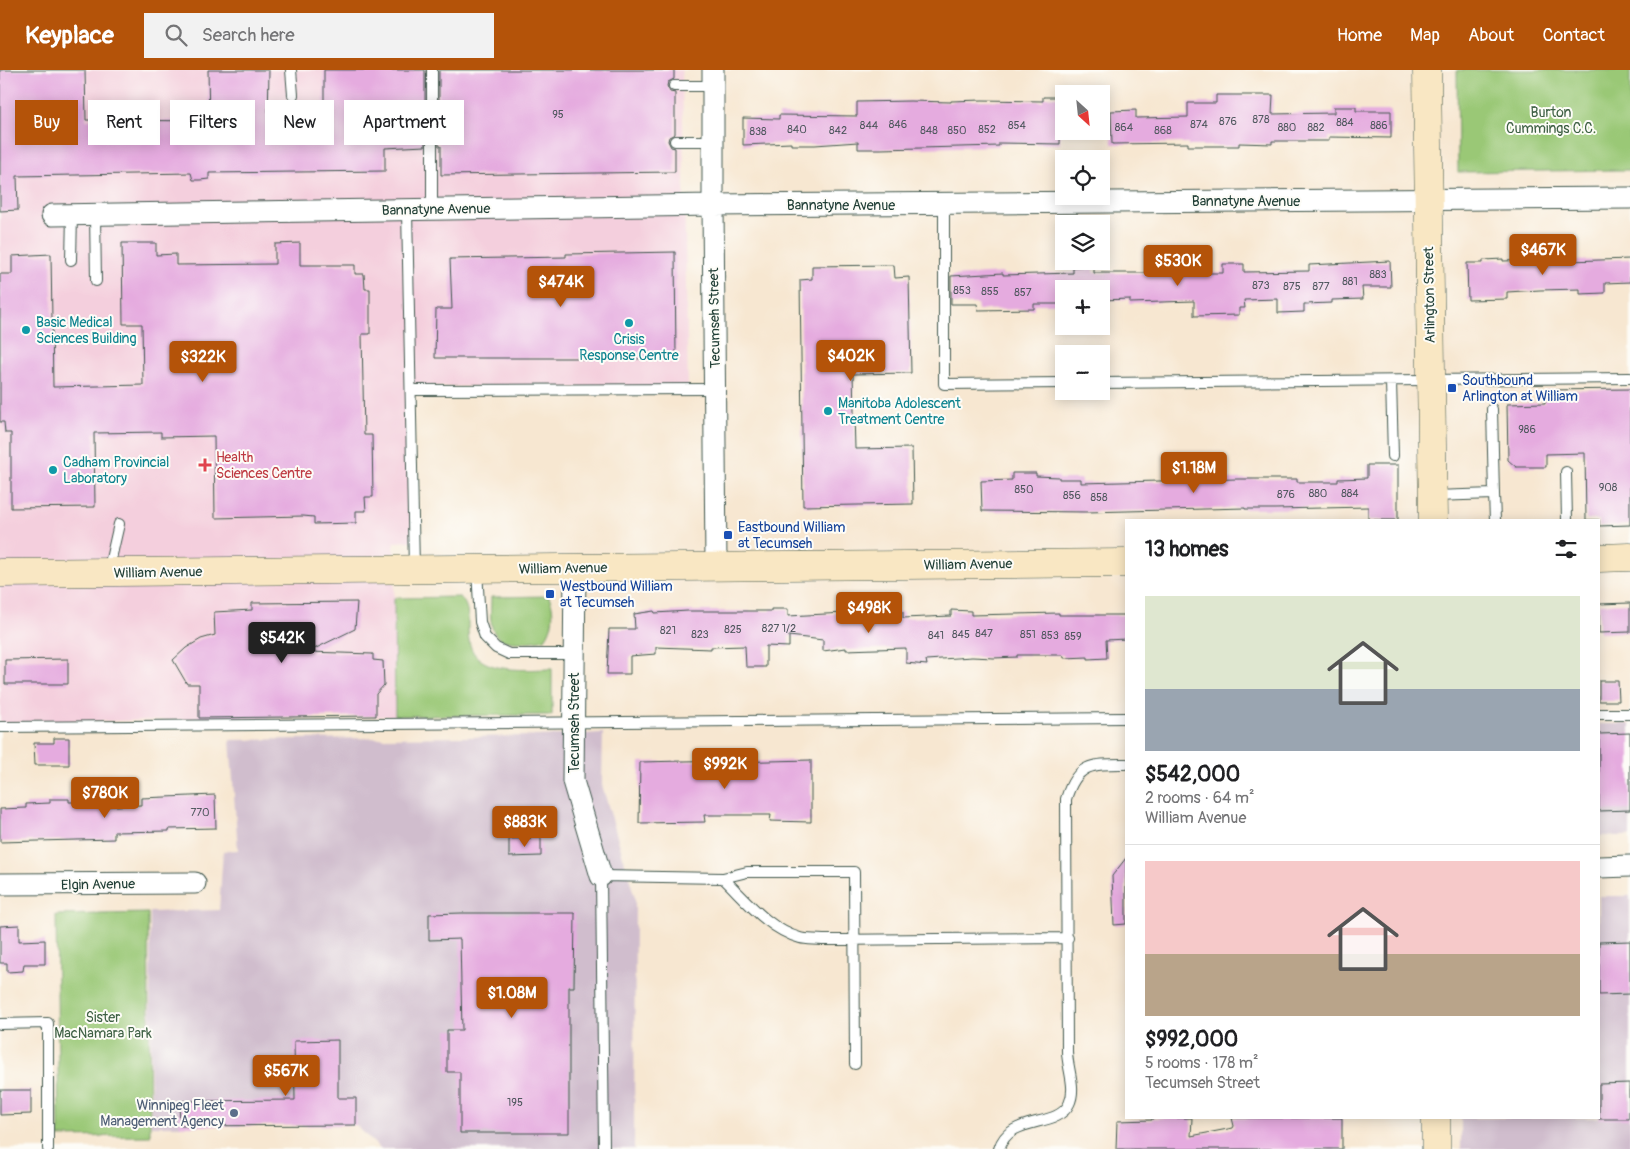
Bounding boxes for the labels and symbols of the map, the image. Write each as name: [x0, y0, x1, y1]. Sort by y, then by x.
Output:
north arrow: [1055, 85, 1110, 140]
park label: Burton Cummings C.C.: [1506, 104, 1596, 137]
house number: 95: [552, 108, 564, 121]
house number: 878: [1253, 113, 1270, 126]
house number: 876: [1219, 115, 1237, 128]
house number: 884: [1336, 116, 1354, 129]
house number: 846: [889, 118, 907, 131]
house number: 874: [1190, 118, 1208, 131]
house number: 844: [860, 119, 879, 132]
house number: 854: [1008, 119, 1027, 132]
house number: 886: [1370, 119, 1388, 132]
house number: 864: [1115, 121, 1134, 134]
house number: 880: [1278, 121, 1296, 134]
house number: 882: [1307, 121, 1325, 134]
house number: 840: [787, 123, 807, 136]
house number: 852: [978, 123, 996, 136]
house number: 842: [829, 124, 847, 137]
house number: 848: [920, 124, 938, 137]
house number: 850: [947, 124, 967, 137]
house number: 868: [1154, 124, 1172, 137]
house number: 838: [749, 125, 767, 138]
street label: Bannatyne Avenue: [1192, 193, 1300, 210]
street label: Bannatyne Avenue: [787, 197, 895, 214]
street label: Bannatyne Avenue: [382, 200, 490, 219]
pin: $467K: [1508, 234, 1578, 276]
pin: $530K: [1143, 244, 1213, 287]
street label: Arlington Street: [1420, 246, 1439, 343]
pin: $474K: [526, 266, 596, 308]
street label: Tecumseh Street: [705, 267, 724, 368]
house number: 883: [1369, 268, 1387, 281]
house number: 881: [1342, 275, 1358, 288]
house number: 873: [1252, 279, 1270, 292]
house number: 875: [1283, 280, 1301, 293]
house number: 877: [1312, 280, 1330, 293]
house number: 853: [953, 284, 971, 297]
house number: 855: [981, 285, 999, 298]
house number: 857: [1014, 286, 1032, 299]
place label: Basic Medical Sciences Building: [36, 314, 137, 347]
marker: Crisis Response Centre: [623, 317, 635, 329]
marker: Basic Medical Sciences Building: [20, 324, 32, 336]
place label: Crisis Response Centre: [579, 331, 679, 364]
pin: $322K: [168, 340, 238, 383]
pin: $402K: [816, 340, 886, 382]
place label: Southbound Arlington at William: [1462, 372, 1578, 405]
marker: Southbound Arlington at William: [1446, 382, 1458, 394]
place label: Manitoba Adolescent Treatment Centre: [838, 395, 961, 428]
marker: Manitoba Adolescent Treatment Centre: [822, 405, 834, 417]
house number: 986: [1518, 423, 1536, 436]
place label: Health Sciences Centre: [216, 449, 312, 482]
pin: $1.18M: [1153, 452, 1235, 494]
place label: Cadham Provincial Laboratory: [63, 454, 169, 487]
marker: Health Sciences Centre: [198, 458, 212, 472]
marker: Cadham Provincial Laboratory: [47, 464, 59, 476]
house number: 908: [1599, 481, 1618, 494]
house number: 850: [1014, 483, 1034, 496]
house number: 880: [1309, 487, 1327, 500]
house number: 884: [1341, 487, 1359, 500]
house number: 876: [1277, 488, 1295, 501]
house number: 856: [1063, 489, 1081, 502]
house number: 858: [1090, 491, 1108, 504]
place label: Eastbound William at Tecumseh: [738, 519, 846, 552]
marker: Eastbound William at Tecumseh: [722, 529, 734, 541]
street label: William Avenue: [924, 555, 1013, 574]
street label: William Avenue: [519, 559, 608, 578]
street label: William Avenue: [114, 563, 203, 582]
place label: Westbound William at Tecumseh: [560, 578, 673, 611]
marker: Westbound William at Tecumseh: [544, 588, 556, 600]
pin: $498K: [834, 592, 904, 634]
pin: $542K: [247, 622, 317, 664]
house number: 827 1/2: [762, 622, 796, 635]
house number: 825: [724, 623, 742, 636]
house number: 821: [660, 624, 676, 637]
house number: 847: [975, 627, 993, 640]
house number: 823: [691, 628, 709, 641]
house number: 845: [952, 628, 970, 641]
house number: 851: [1020, 628, 1036, 641]
house number: 841: [928, 629, 944, 642]
house number: 853: [1041, 629, 1059, 642]
house number: 859: [1064, 630, 1082, 643]
street label: Tecumseh Street: [566, 672, 583, 773]
pin: $992K: [690, 748, 760, 790]
pin: $780K: [70, 776, 140, 819]
house number: 770: [190, 806, 210, 819]
pin: $883K: [490, 806, 560, 848]
street label: Elgin Avenue: [61, 875, 135, 894]
pin: $1.08M: [471, 976, 553, 1019]
park label: Sister MacNamara Park: [54, 1009, 152, 1042]
pin: $567K: [251, 1054, 321, 1097]
house number: 195: [507, 1096, 523, 1109]
place label: Winnipeg Fleet Management Agency: [100, 1097, 224, 1130]
marker: Winnipeg Fleet Management Agency: [228, 1107, 240, 1119]

